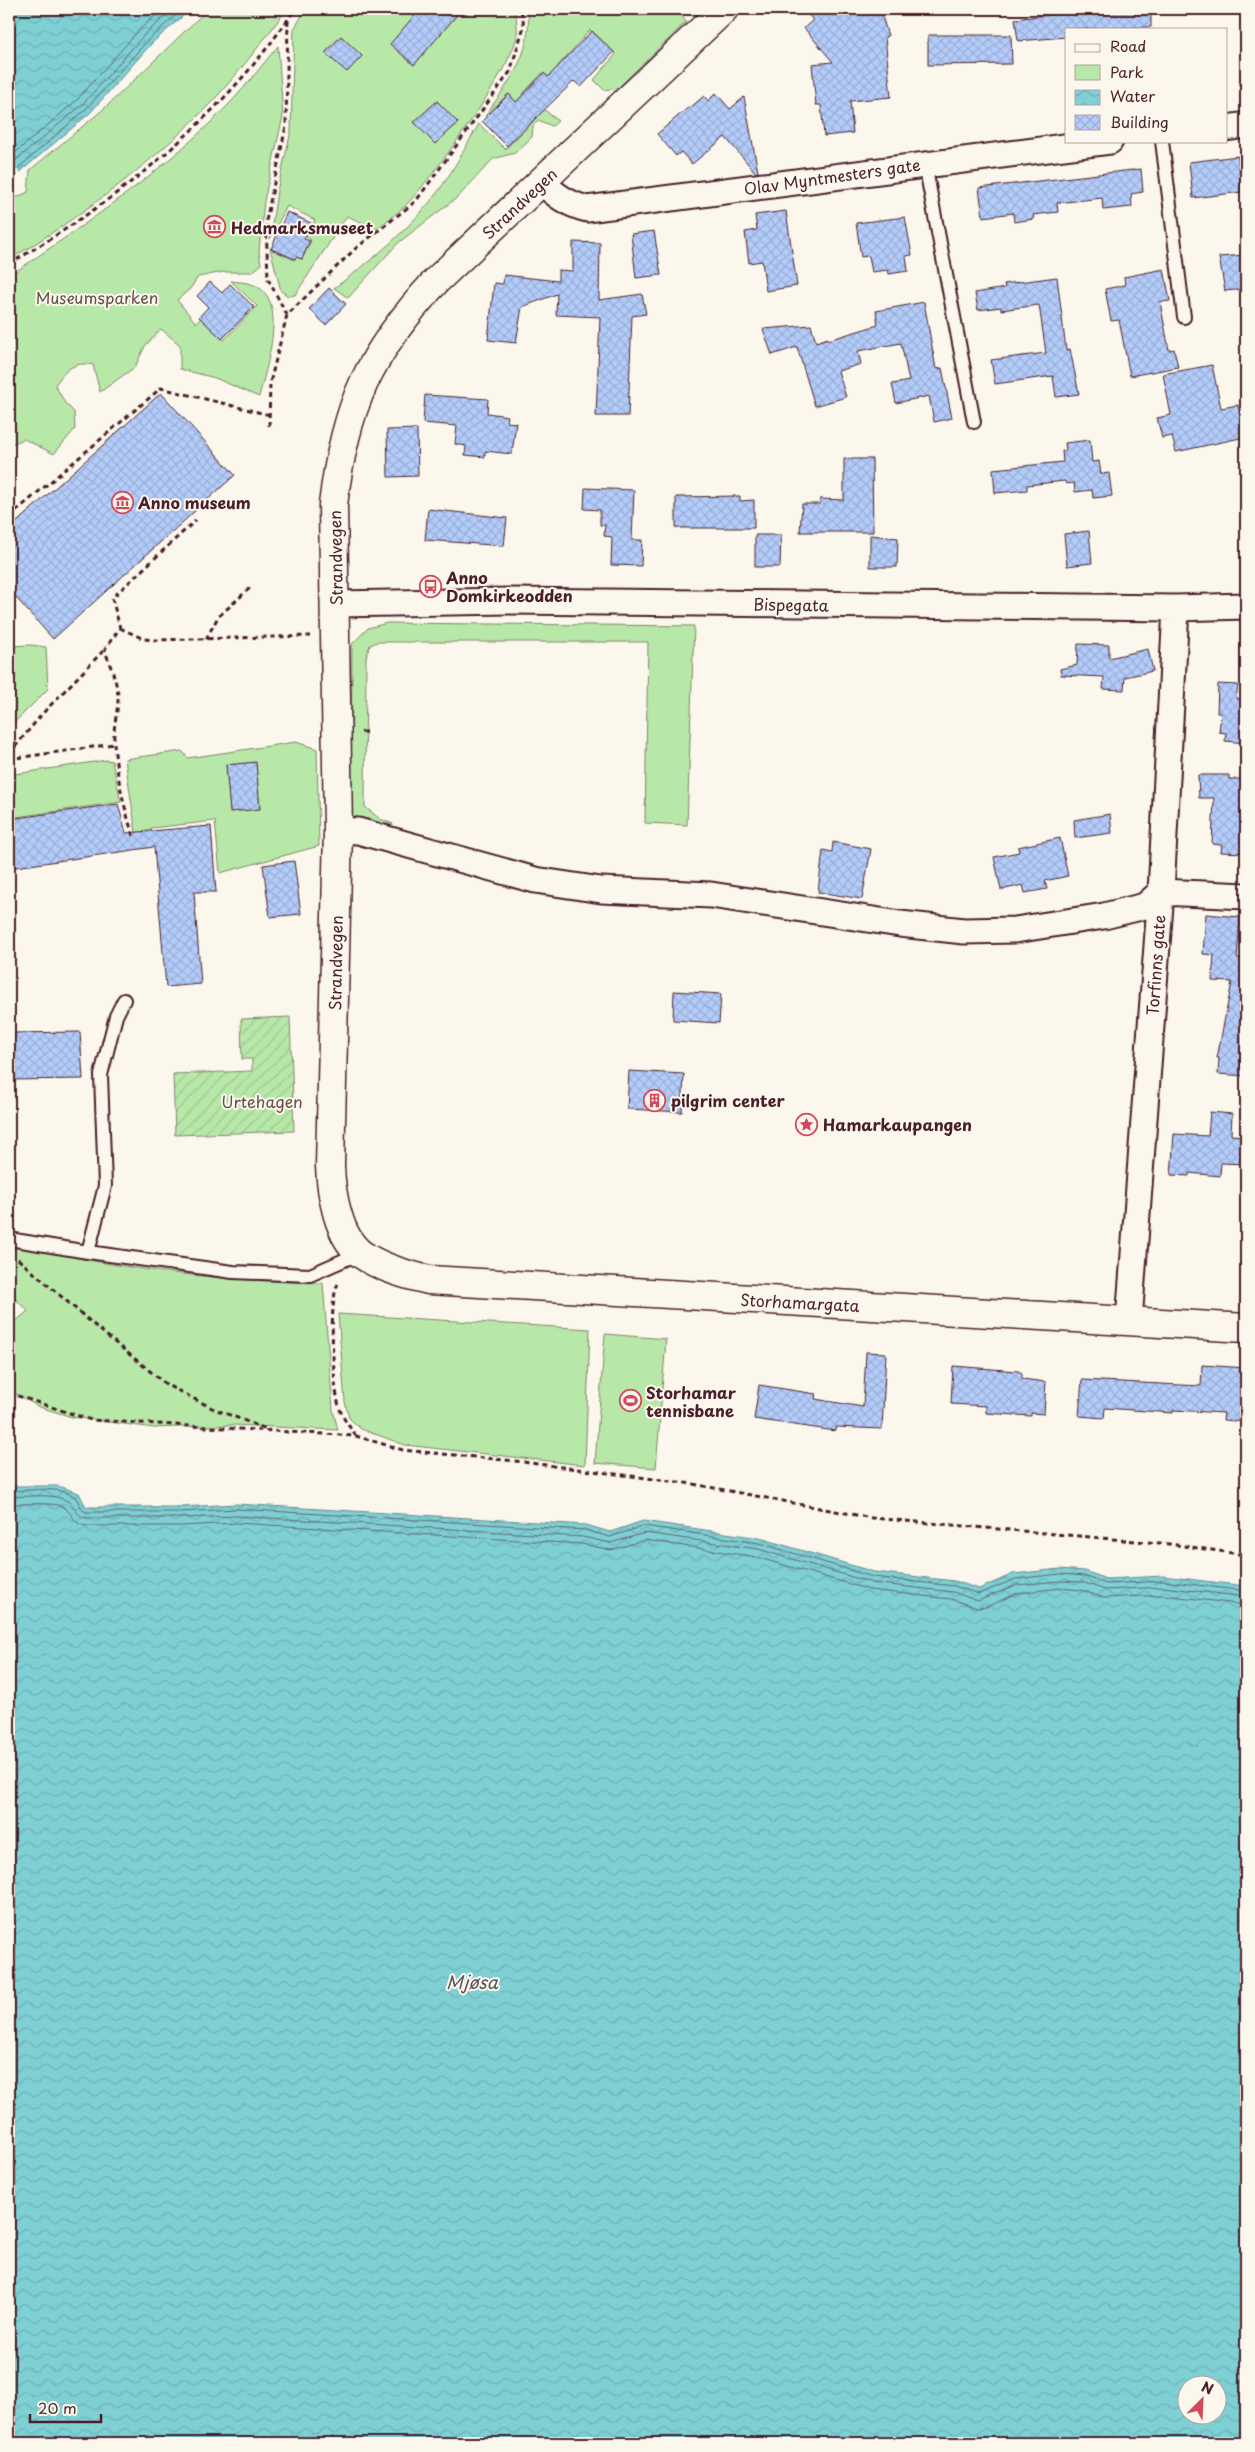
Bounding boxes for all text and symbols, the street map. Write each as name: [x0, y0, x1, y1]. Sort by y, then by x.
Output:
legend: [1065, 28, 1228, 142]
text: Road: [1110, 34, 1146, 57]
text: Park: [1110, 60, 1144, 83]
text: Water: [1110, 84, 1155, 107]
text: Building: [1110, 110, 1169, 133]
street label: Olav Myntmesters gate: [742, 152, 922, 200]
street label: Strandvegen: [476, 162, 562, 244]
museum icon: Hedmarksmuseet: [203, 215, 227, 239]
place label: Hedmarksmuseet: [231, 215, 374, 239]
park label: Museumsparken: [36, 285, 158, 309]
museum icon: Anno museum: [110, 490, 134, 514]
place label: Anno museum: [137, 490, 251, 514]
street label: Strandvegen: [322, 510, 348, 606]
place label: Anno Domkirkeodden: [445, 565, 573, 607]
bus stop icon: Anno Domkirkeodden: [418, 574, 442, 598]
street label: Bispegata: [753, 591, 829, 617]
street label: Torfinns gate: [1140, 914, 1170, 1016]
street label: Strandvegen: [322, 915, 348, 1011]
building icon: pilgrim center: [643, 1088, 667, 1112]
place label: pilgrim center: [671, 1088, 785, 1112]
park label: Urtehagen: [221, 1089, 303, 1113]
place icon: Hamarkaupangen: [795, 1112, 819, 1136]
place label: Hamarkaupangen: [823, 1112, 972, 1136]
street label: Storhamargata: [740, 1287, 860, 1317]
place label: Storhamar tennisbane: [646, 1380, 737, 1422]
sports icon: Storhamar tennisbane: [618, 1389, 642, 1413]
water label: Mjøsa: [446, 1968, 499, 1995]
north arrow: [1178, 2374, 1228, 2424]
text: N: [1198, 2376, 1217, 2400]
scale bar: [30, 2392, 101, 2424]
text: 20 m: [38, 2396, 77, 2419]

